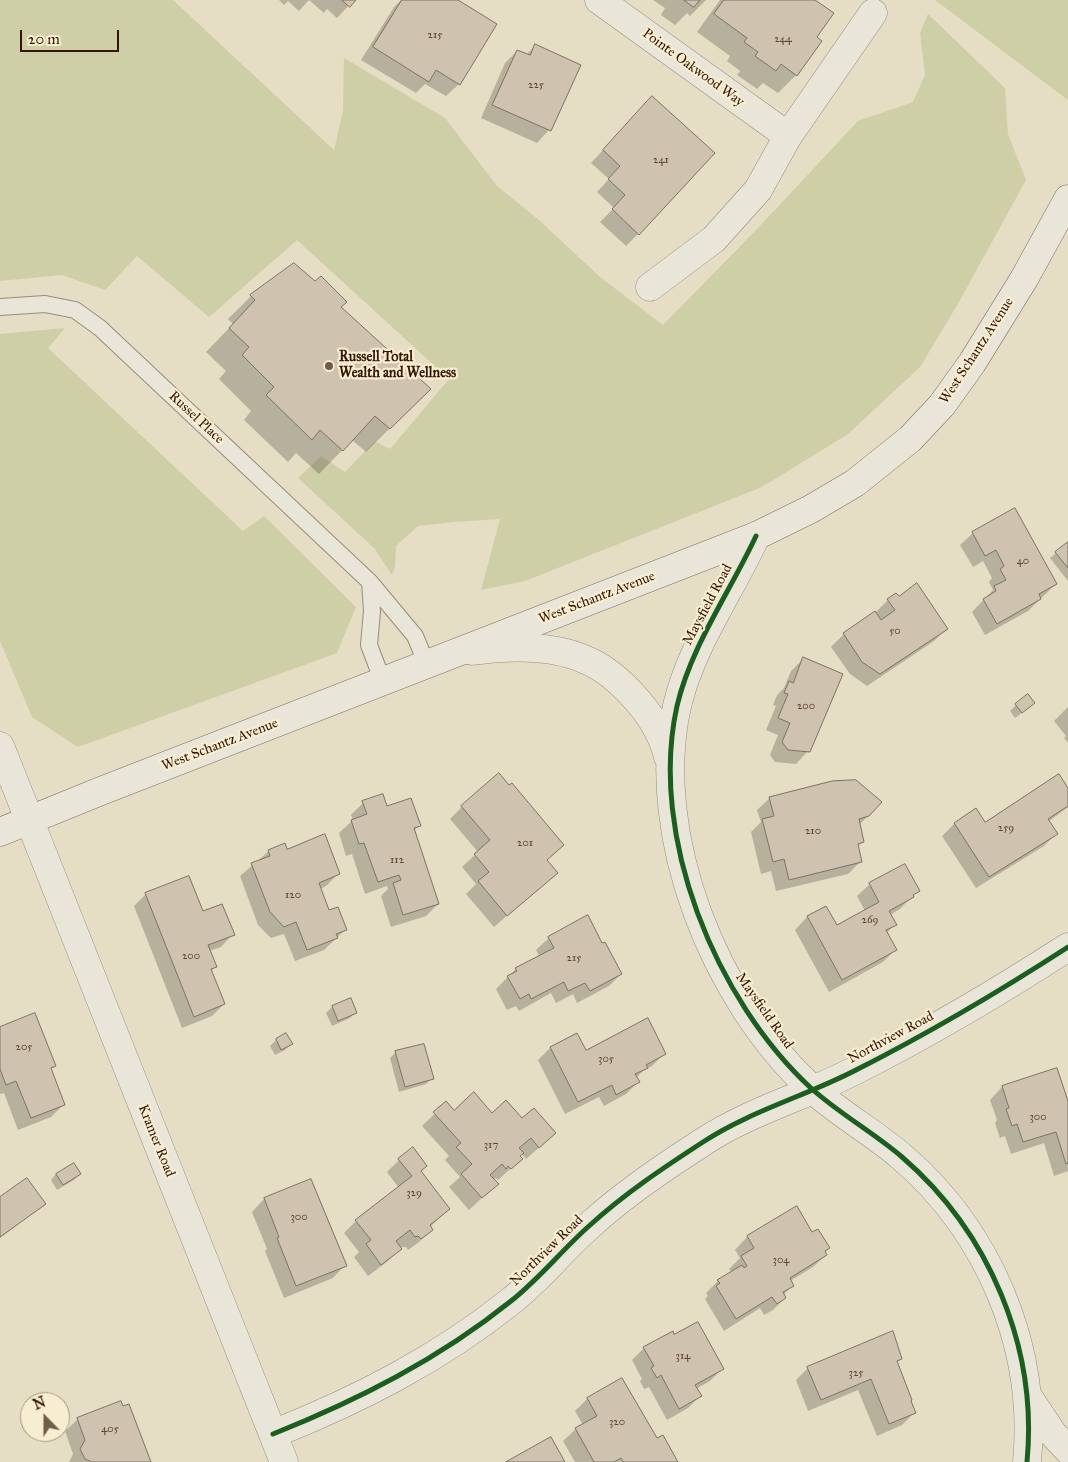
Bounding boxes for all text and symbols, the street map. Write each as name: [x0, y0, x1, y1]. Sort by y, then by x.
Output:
scale bar: [22, 20, 121, 52]
street label: Pointe Oakwood Way: [639, 26, 747, 110]
house number: 215: [428, 28, 442, 42]
text: 20 m: [28, 30, 60, 48]
house number: 244: [774, 32, 792, 46]
house number: 225: [528, 78, 544, 92]
house number: 241: [653, 153, 669, 167]
street label: West Schantz Avenue: [936, 295, 1018, 407]
place label: Russell Total Wealth and Wellness: [339, 350, 456, 382]
marker: Russell Total Wealth and Wellness: [323, 360, 335, 372]
street label: Russel Place: [165, 388, 227, 448]
house number: 40: [1017, 554, 1029, 568]
street label: Maysfield Road: [680, 562, 736, 648]
street label: West Schantz Avenue: [536, 568, 658, 628]
house number: 50: [889, 624, 901, 638]
house number: 200: [797, 699, 815, 713]
street label: West Schantz Avenue: [159, 715, 281, 775]
house number: 259: [998, 821, 1014, 835]
house number: 210: [805, 824, 821, 838]
house number: 201: [517, 836, 533, 850]
house number: 112: [390, 853, 404, 867]
house number: 120: [285, 888, 301, 902]
house number: 269: [862, 913, 878, 927]
house number: 200: [182, 949, 200, 963]
house number: 215: [567, 951, 581, 965]
street label: Maysfield Road: [731, 970, 797, 1052]
street label: Northview Road: [845, 1008, 937, 1068]
house number: 205: [16, 1040, 32, 1054]
house number: 305: [598, 1052, 614, 1066]
street label: Kramer Road: [134, 1102, 178, 1180]
house number: 300: [1029, 1110, 1047, 1124]
house number: 317: [484, 1138, 498, 1152]
house number: 329: [406, 1186, 422, 1200]
house number: 300: [290, 1210, 308, 1224]
street label: Northview Road: [507, 1212, 587, 1290]
house number: 304: [773, 1253, 789, 1267]
house number: 314: [676, 1349, 690, 1363]
house number: 325: [849, 1366, 863, 1380]
north arrow: [20, 1392, 70, 1442]
text: N: [31, 1393, 48, 1414]
house number: 320: [609, 1415, 625, 1429]
house number: 405: [101, 1422, 119, 1436]

